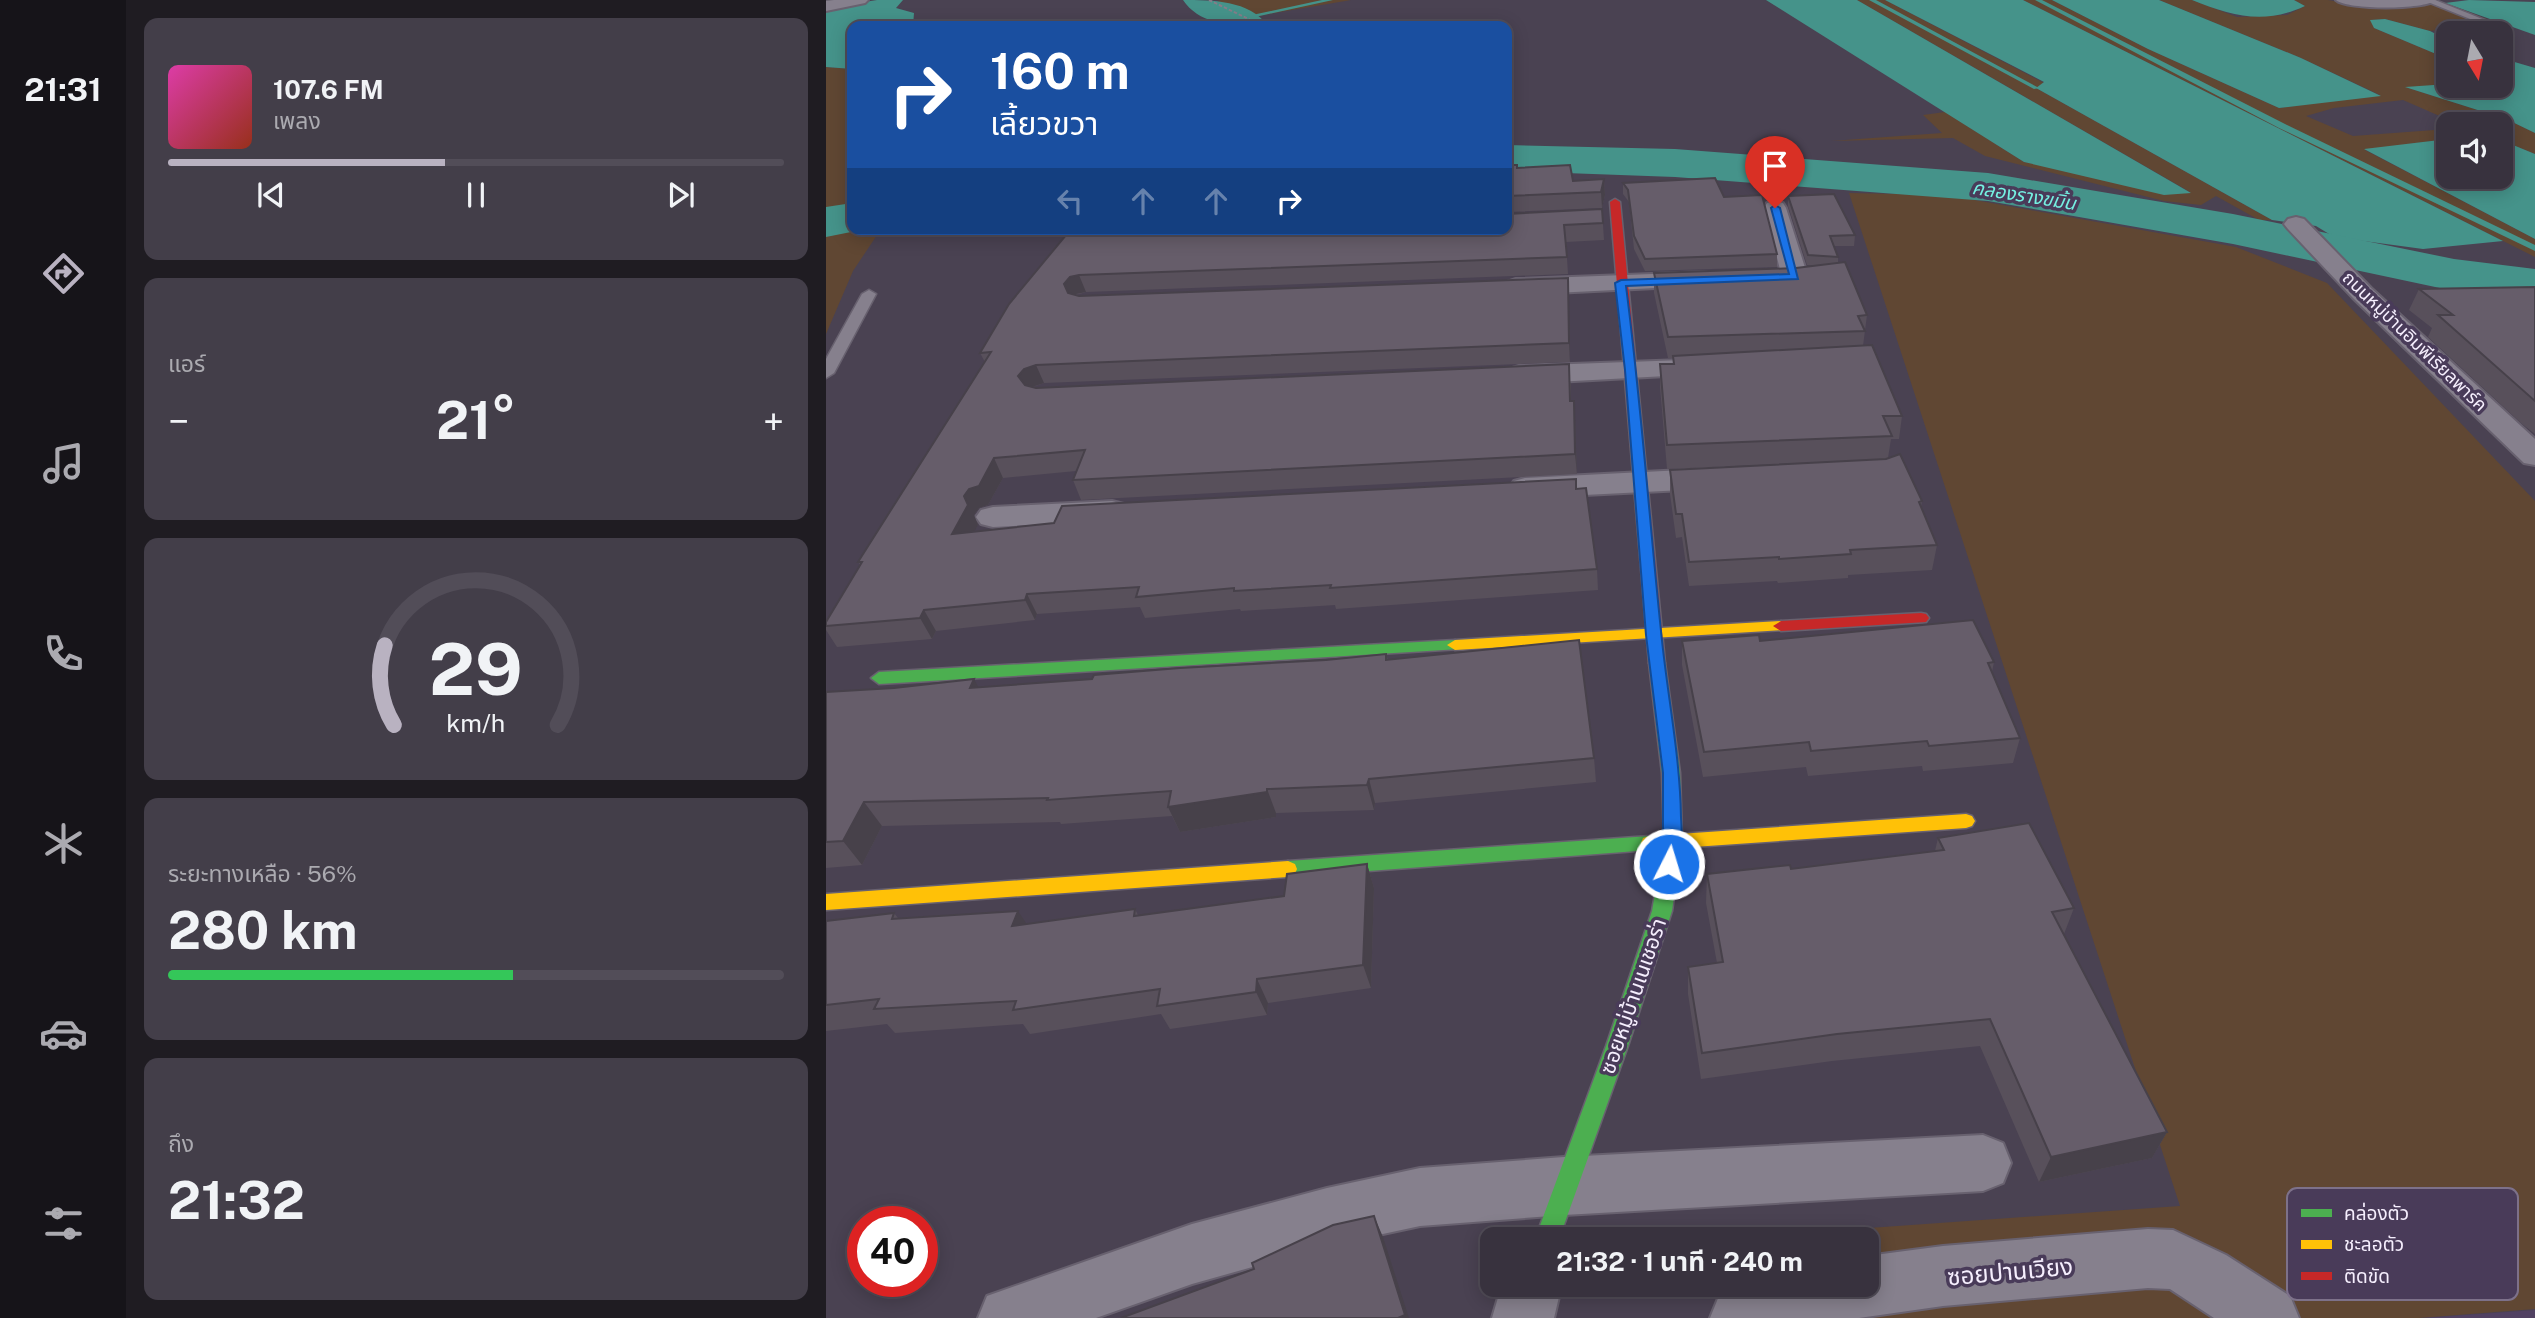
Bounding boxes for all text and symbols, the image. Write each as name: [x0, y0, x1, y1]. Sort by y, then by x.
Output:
north arrow: [2436, 21, 2513, 98]
map controls: [2436, 21, 2513, 189]
text: 160 m: [990, 42, 1130, 100]
icon: right: [875, 49, 966, 140]
text: 21:31: [24, 71, 102, 108]
text: 107.6 FM: [273, 74, 384, 105]
text: เลี้ยวขวา: [990, 105, 1098, 142]
text: เพลง: [273, 107, 321, 134]
button: sound: [2436, 112, 2513, 189]
pin: [1745, 136, 1805, 208]
icon: arrive: [1756, 147, 1794, 185]
water label: คลองรางขมิ้น: [1971, 175, 2079, 214]
icon: previous: [252, 176, 290, 214]
icon: pause: [457, 176, 495, 214]
icon: next: [662, 176, 700, 214]
icon: left: [1051, 182, 1089, 220]
icon: ahead: [1124, 182, 1162, 220]
icon: ahead: [1197, 182, 1235, 220]
icon: right: [1270, 182, 1308, 220]
icon: directions: [39, 249, 88, 298]
street label: ถนนหมู่บ้านอิมพีเรียลพาร์ค: [2337, 267, 2491, 417]
text: แอร์: [168, 350, 205, 377]
text: 21°: [436, 390, 516, 451]
text: −: [168, 399, 189, 444]
text: +: [763, 399, 784, 444]
icon: music: [39, 439, 88, 488]
text: 29: [429, 626, 523, 711]
icon: phone: [39, 629, 88, 678]
text: km/h: [447, 708, 505, 738]
icon: climate: [39, 819, 88, 868]
position arrow: [1632, 827, 1706, 901]
text: ระยะทางเหลือ · 56%: [168, 860, 357, 887]
text: 280 km: [168, 900, 358, 961]
street label: ซอยหมู่บ้านเนเชอร่า: [1595, 915, 1672, 1077]
icon: car: [39, 1009, 88, 1058]
text: ถึง: [168, 1130, 194, 1157]
text: 21:32: [168, 1170, 305, 1231]
legend: [2287, 1188, 2518, 1300]
icon: filters: [39, 1199, 88, 1248]
text: คล่องตัว: [2344, 1202, 2409, 1224]
speed limit sign: 40: [847, 1206, 938, 1297]
text: ชะลอตัว: [2344, 1233, 2404, 1255]
text: 21:32 · 1 นาที · 240 m: [1556, 1246, 1803, 1277]
street label: ซอยปานเวียง: [1946, 1252, 2074, 1290]
text: ติดขัด: [2344, 1265, 2390, 1287]

